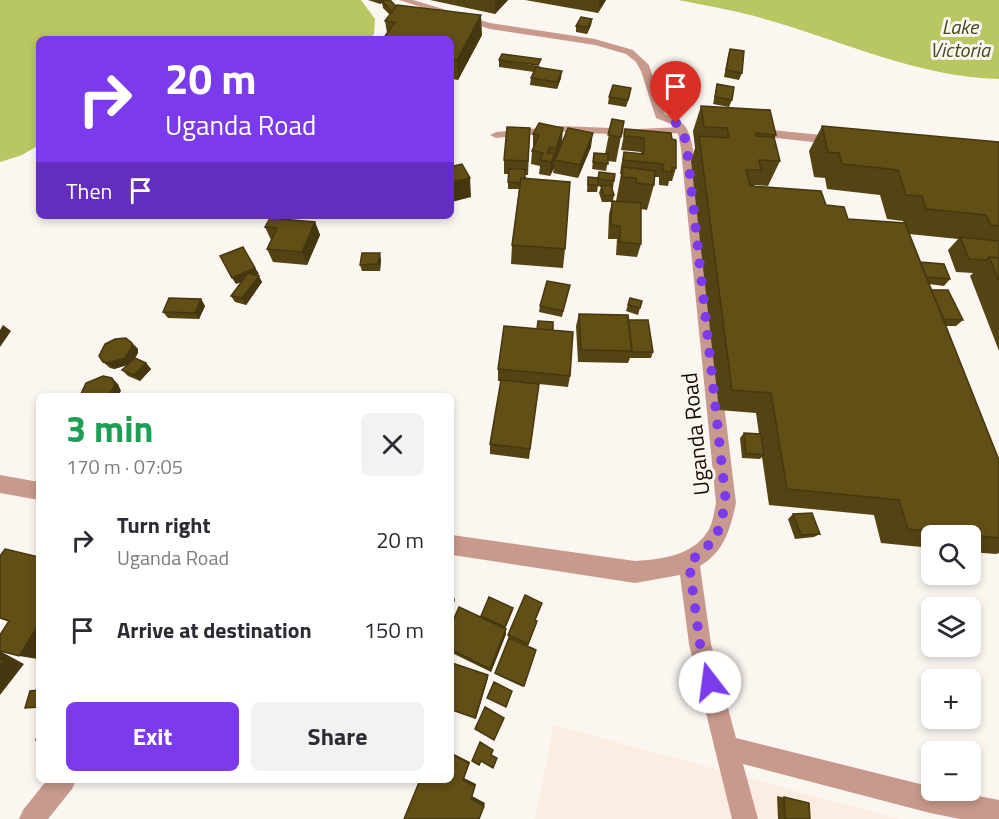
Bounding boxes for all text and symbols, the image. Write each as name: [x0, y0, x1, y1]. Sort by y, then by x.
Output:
water label: Lake Victoria: [930, 11, 991, 65]
text: 20 m: [165, 46, 257, 110]
icon: right: [66, 60, 144, 138]
pin: [650, 61, 701, 123]
icon: arrive: [659, 70, 692, 103]
text: Uganda Road: [165, 104, 316, 145]
text: Then: [66, 174, 112, 208]
icon: arrive: [124, 174, 157, 207]
street label: Uganda Road: [672, 371, 718, 497]
text: 3 min: [66, 401, 153, 456]
button: close: [361, 413, 424, 476]
text: 170 m · 07:05: [66, 451, 183, 482]
text: Turn right: [117, 508, 211, 542]
text: 20 m: [376, 523, 424, 557]
icon: right: [66, 524, 99, 557]
map controls: [921, 525, 981, 801]
button: search: [921, 525, 981, 585]
text: Uganda Road: [117, 542, 229, 573]
button: layers: [921, 597, 981, 657]
text: Arrive at destination: [117, 613, 312, 647]
text: 150 m: [364, 613, 424, 647]
icon: arrive: [66, 614, 99, 647]
position arrow: [678, 650, 742, 714]
button: +: [921, 669, 981, 729]
button: Exit: [66, 702, 239, 771]
button: Share: [251, 702, 424, 771]
button: −: [921, 741, 981, 801]

